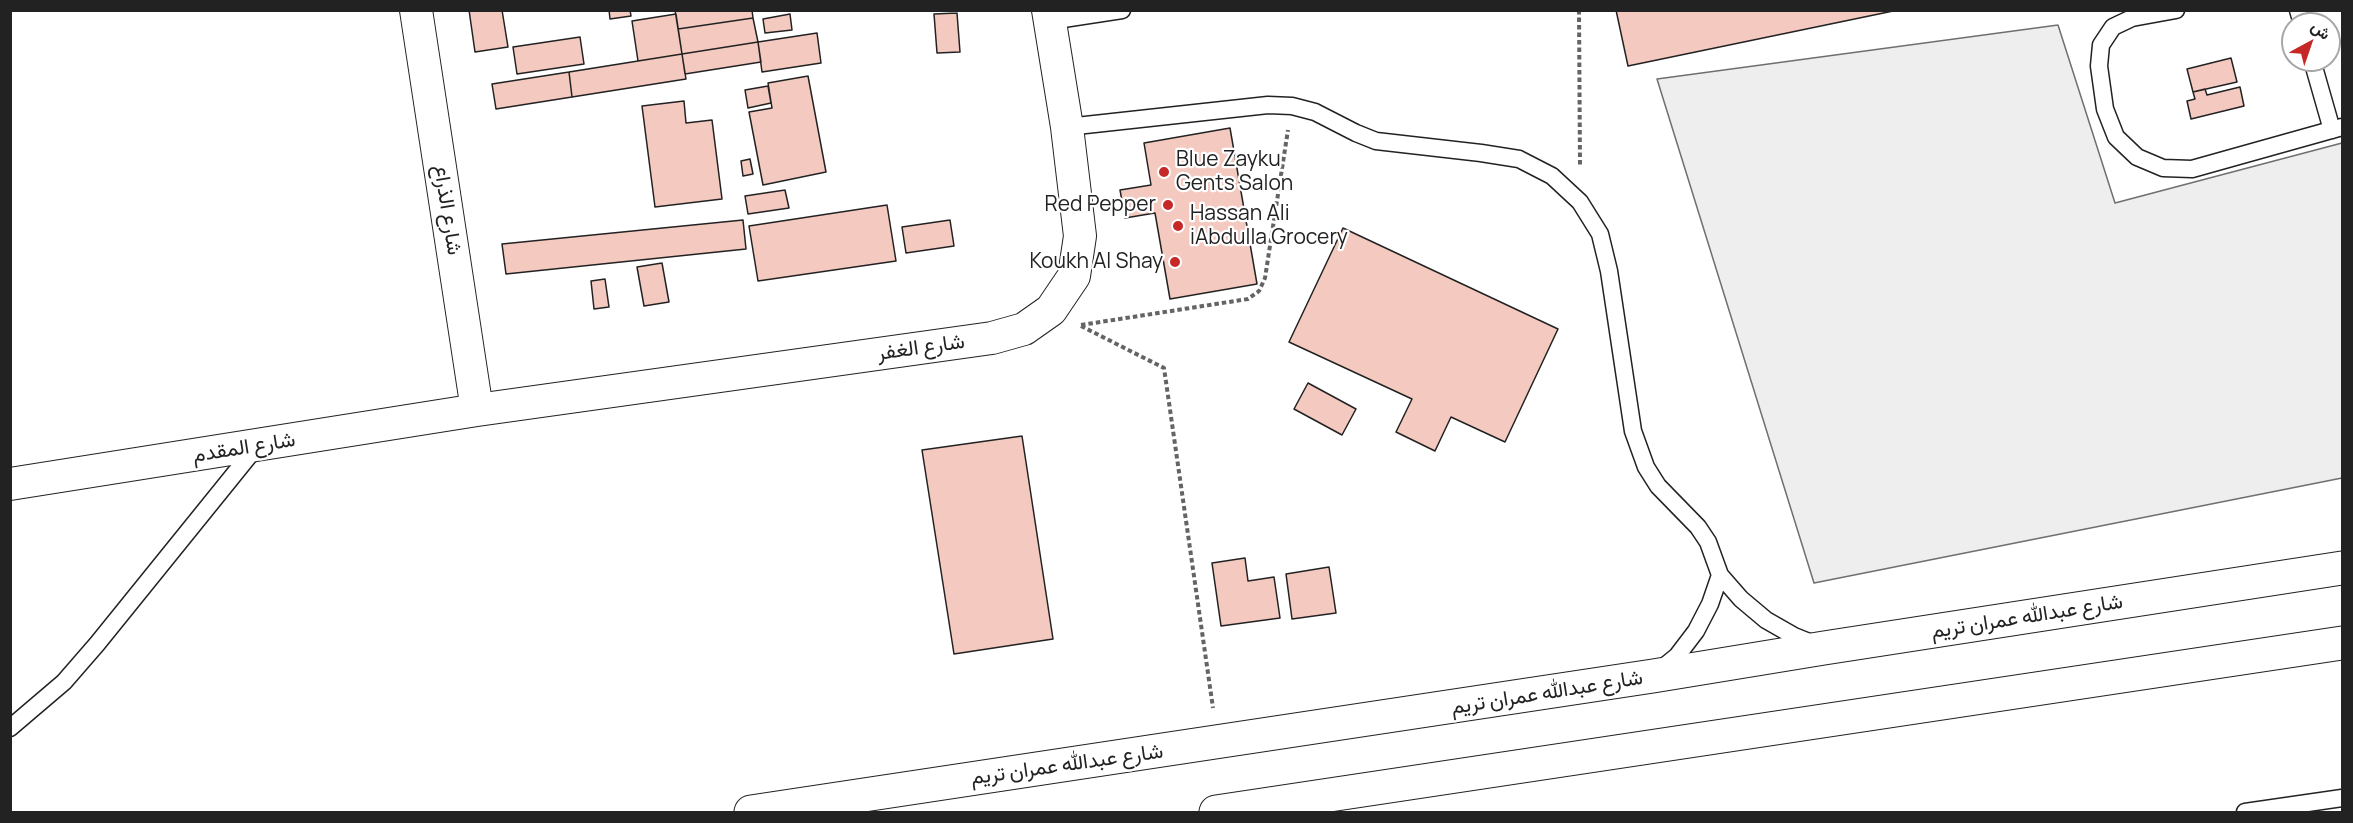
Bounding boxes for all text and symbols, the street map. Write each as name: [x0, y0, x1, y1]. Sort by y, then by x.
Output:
north arrow: [2281, 12, 2341, 72]
text: ش: [2307, 15, 2336, 44]
place label: Blue Zayku Gents Salon: [1176, 147, 1293, 197]
street label: شارع الذراع: [427, 163, 467, 257]
marker: Blue Zayku Gents Salon: [1157, 165, 1171, 179]
place label: Red Pepper: [1045, 192, 1156, 218]
marker: Red Pepper: [1161, 198, 1175, 212]
place label: Hassan Ali iAbdulla Grocery: [1190, 201, 1348, 251]
marker: Hassan Ali iAbdulla Grocery: [1171, 219, 1185, 233]
place label: Koukh Al Shay: [1029, 249, 1163, 275]
marker: Koukh Al Shay: [1168, 255, 1182, 269]
street label: شارع الغفر: [876, 329, 966, 367]
street label: شارع المقدم: [191, 427, 297, 469]
street label: شارع عبدالله عمران تريم: [1929, 589, 2125, 645]
street label: شارع عبدالله عمران تريم: [1449, 665, 1645, 721]
street label: شارع عبدالله عمران تريم: [969, 739, 1165, 791]

